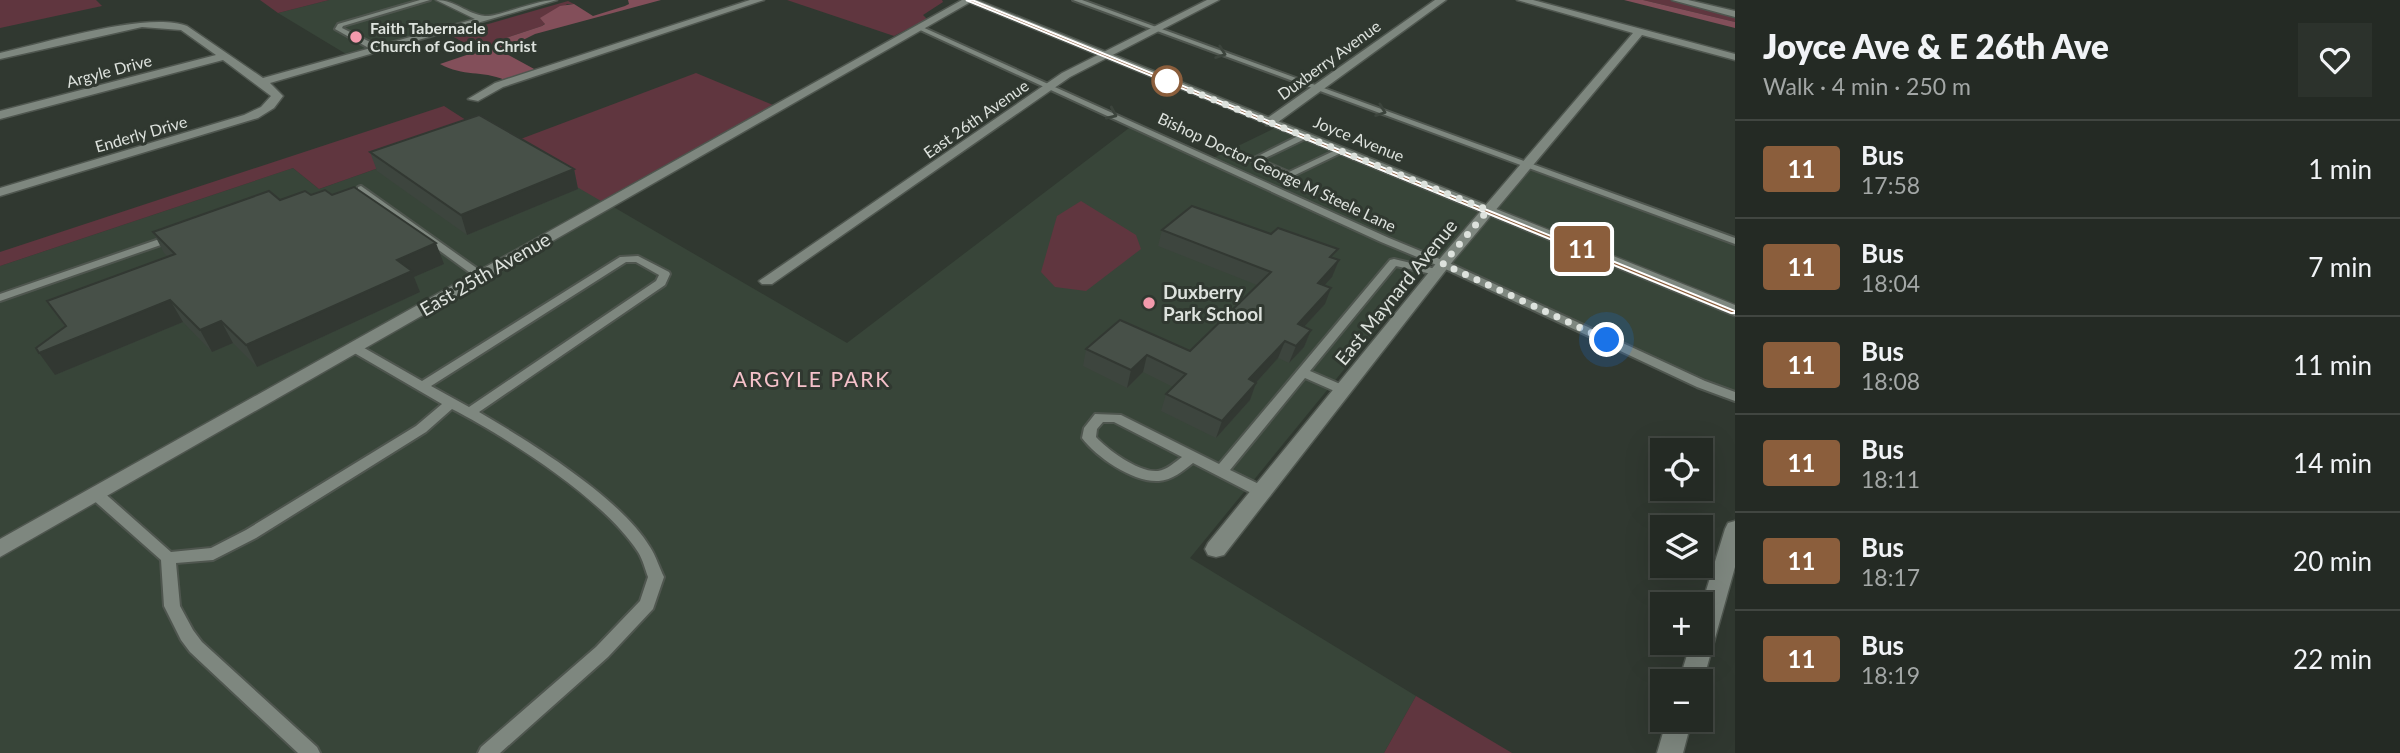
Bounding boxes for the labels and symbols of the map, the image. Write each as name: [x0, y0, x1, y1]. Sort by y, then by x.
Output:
street label: Duxberry Avenue: [1274, 16, 1384, 103]
place label: Faith Tabernacle Church of God in Christ: [370, 18, 537, 55]
marker: Faith Tabernacle Church of God in Christ: [348, 29, 364, 45]
one-way arrow: [1214, 45, 1226, 59]
street label: Argyle Drive: [64, 50, 154, 91]
unlabelled marker: [1152, 66, 1182, 96]
street label: East 26th Avenue: [920, 75, 1032, 162]
one-way arrow: [1375, 103, 1387, 117]
one-way arrow: [1105, 106, 1117, 120]
street label: Bishop Doctor George M Steele Lane: [1155, 108, 1399, 235]
street label: Enderly Drive: [93, 111, 189, 156]
street label: Joyce Avenue: [1311, 112, 1407, 165]
street label: East Maynard Avenue: [1330, 214, 1461, 369]
line badge: 11: [1550, 226, 1614, 272]
street label: East 25th Avenue: [415, 227, 554, 320]
place label: Duxberry Park School: [1163, 280, 1263, 325]
marker: Duxberry Park School: [1141, 295, 1157, 311]
your location: [1589, 322, 1624, 357]
district label: ARGYLE PARK: [733, 366, 891, 391]

